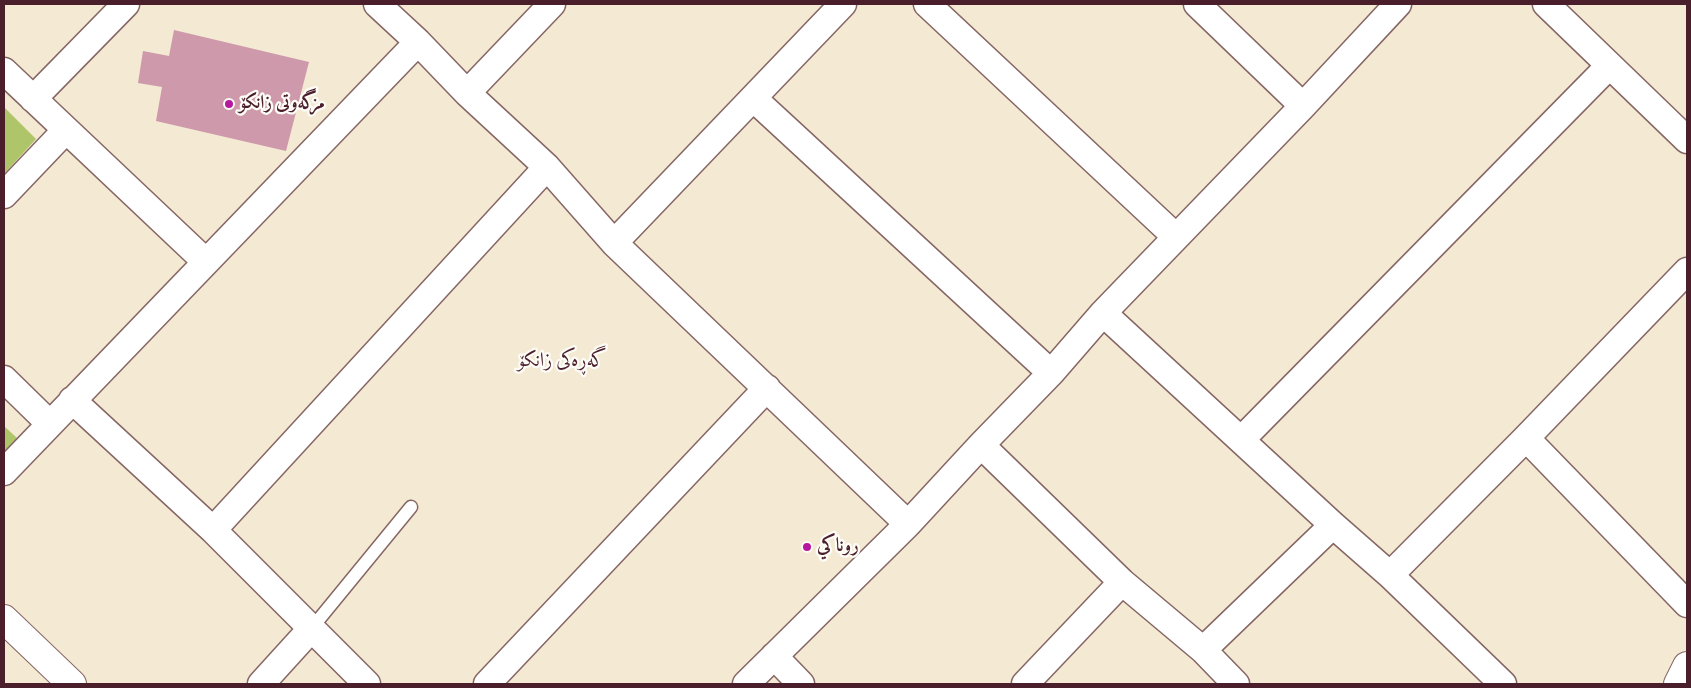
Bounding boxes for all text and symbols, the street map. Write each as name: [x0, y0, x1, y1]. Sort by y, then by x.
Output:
place label: مزگەوتی زانکۆ: [239, 93, 325, 115]
marker: مزگەوتی زانکۆ: [223, 98, 235, 110]
district label: گەڕەکی زانکۆ: [517, 350, 607, 374]
place label: روناكي: [817, 536, 859, 558]
marker: روناكي: [801, 541, 813, 553]

